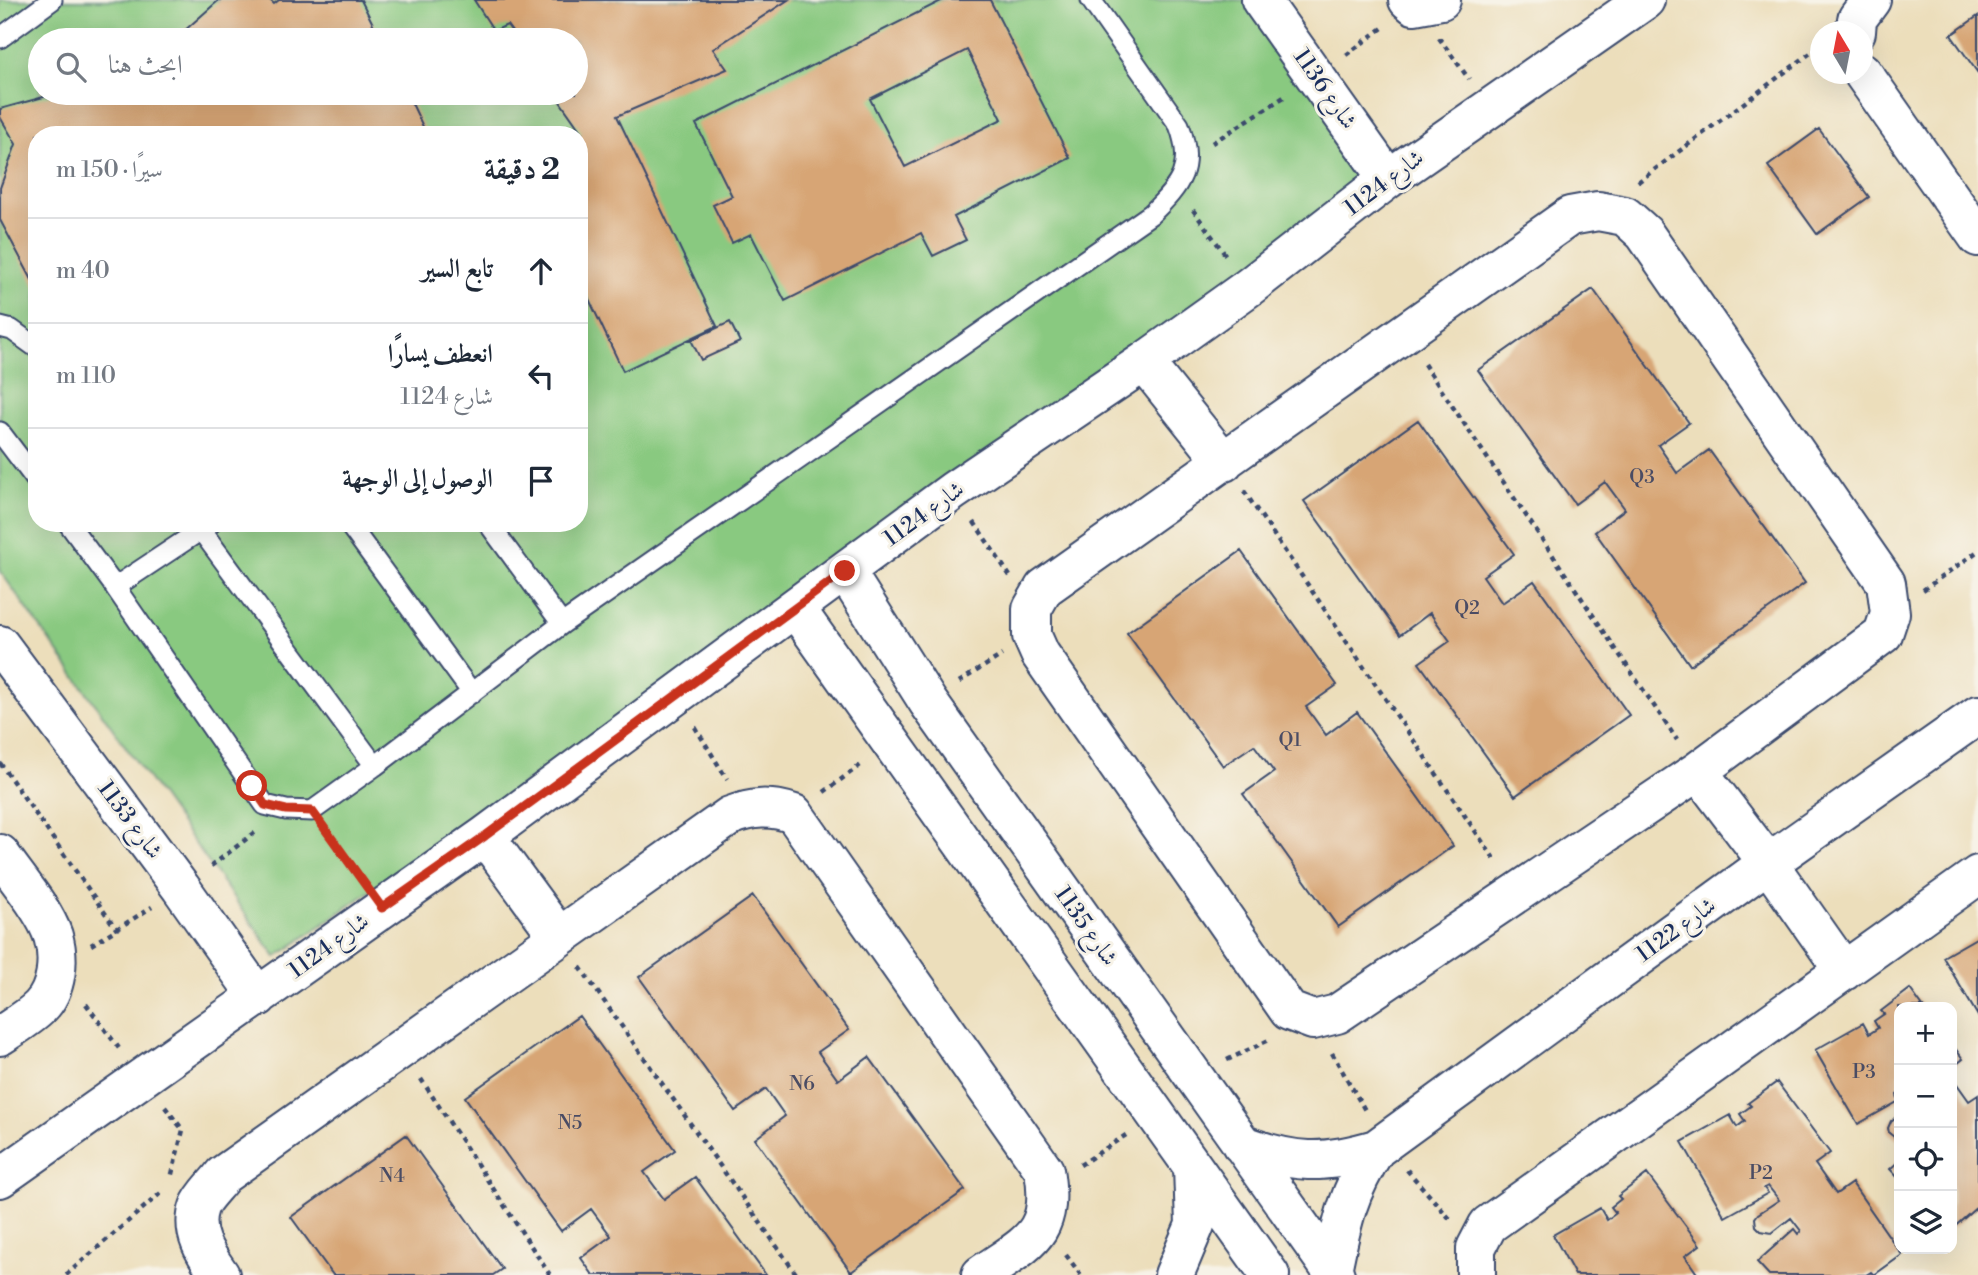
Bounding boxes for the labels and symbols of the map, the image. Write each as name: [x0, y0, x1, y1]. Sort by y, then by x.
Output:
north arrow: [1810, 21, 1873, 84]
street label: شارع 1136: [1283, 43, 1363, 138]
street label: شارع 1124: [1339, 144, 1432, 226]
house number: Q3: [1629, 465, 1655, 489]
street label: شارع 1124: [878, 475, 973, 557]
route end: [829, 555, 860, 586]
house number: Q2: [1454, 596, 1480, 620]
house number: Q1: [1278, 728, 1302, 752]
route start: [236, 770, 267, 801]
street label: شارع 1133: [88, 775, 168, 868]
street label: شارع 1135: [1044, 881, 1123, 974]
street label: شارع 1122: [1631, 892, 1724, 972]
street label: شارع 1124: [283, 907, 378, 989]
house number: P3: [1852, 1060, 1876, 1084]
house number: N6: [789, 1072, 815, 1096]
house number: N5: [558, 1111, 582, 1135]
house number: P2: [1749, 1161, 1773, 1185]
house number: N4: [379, 1164, 405, 1188]

